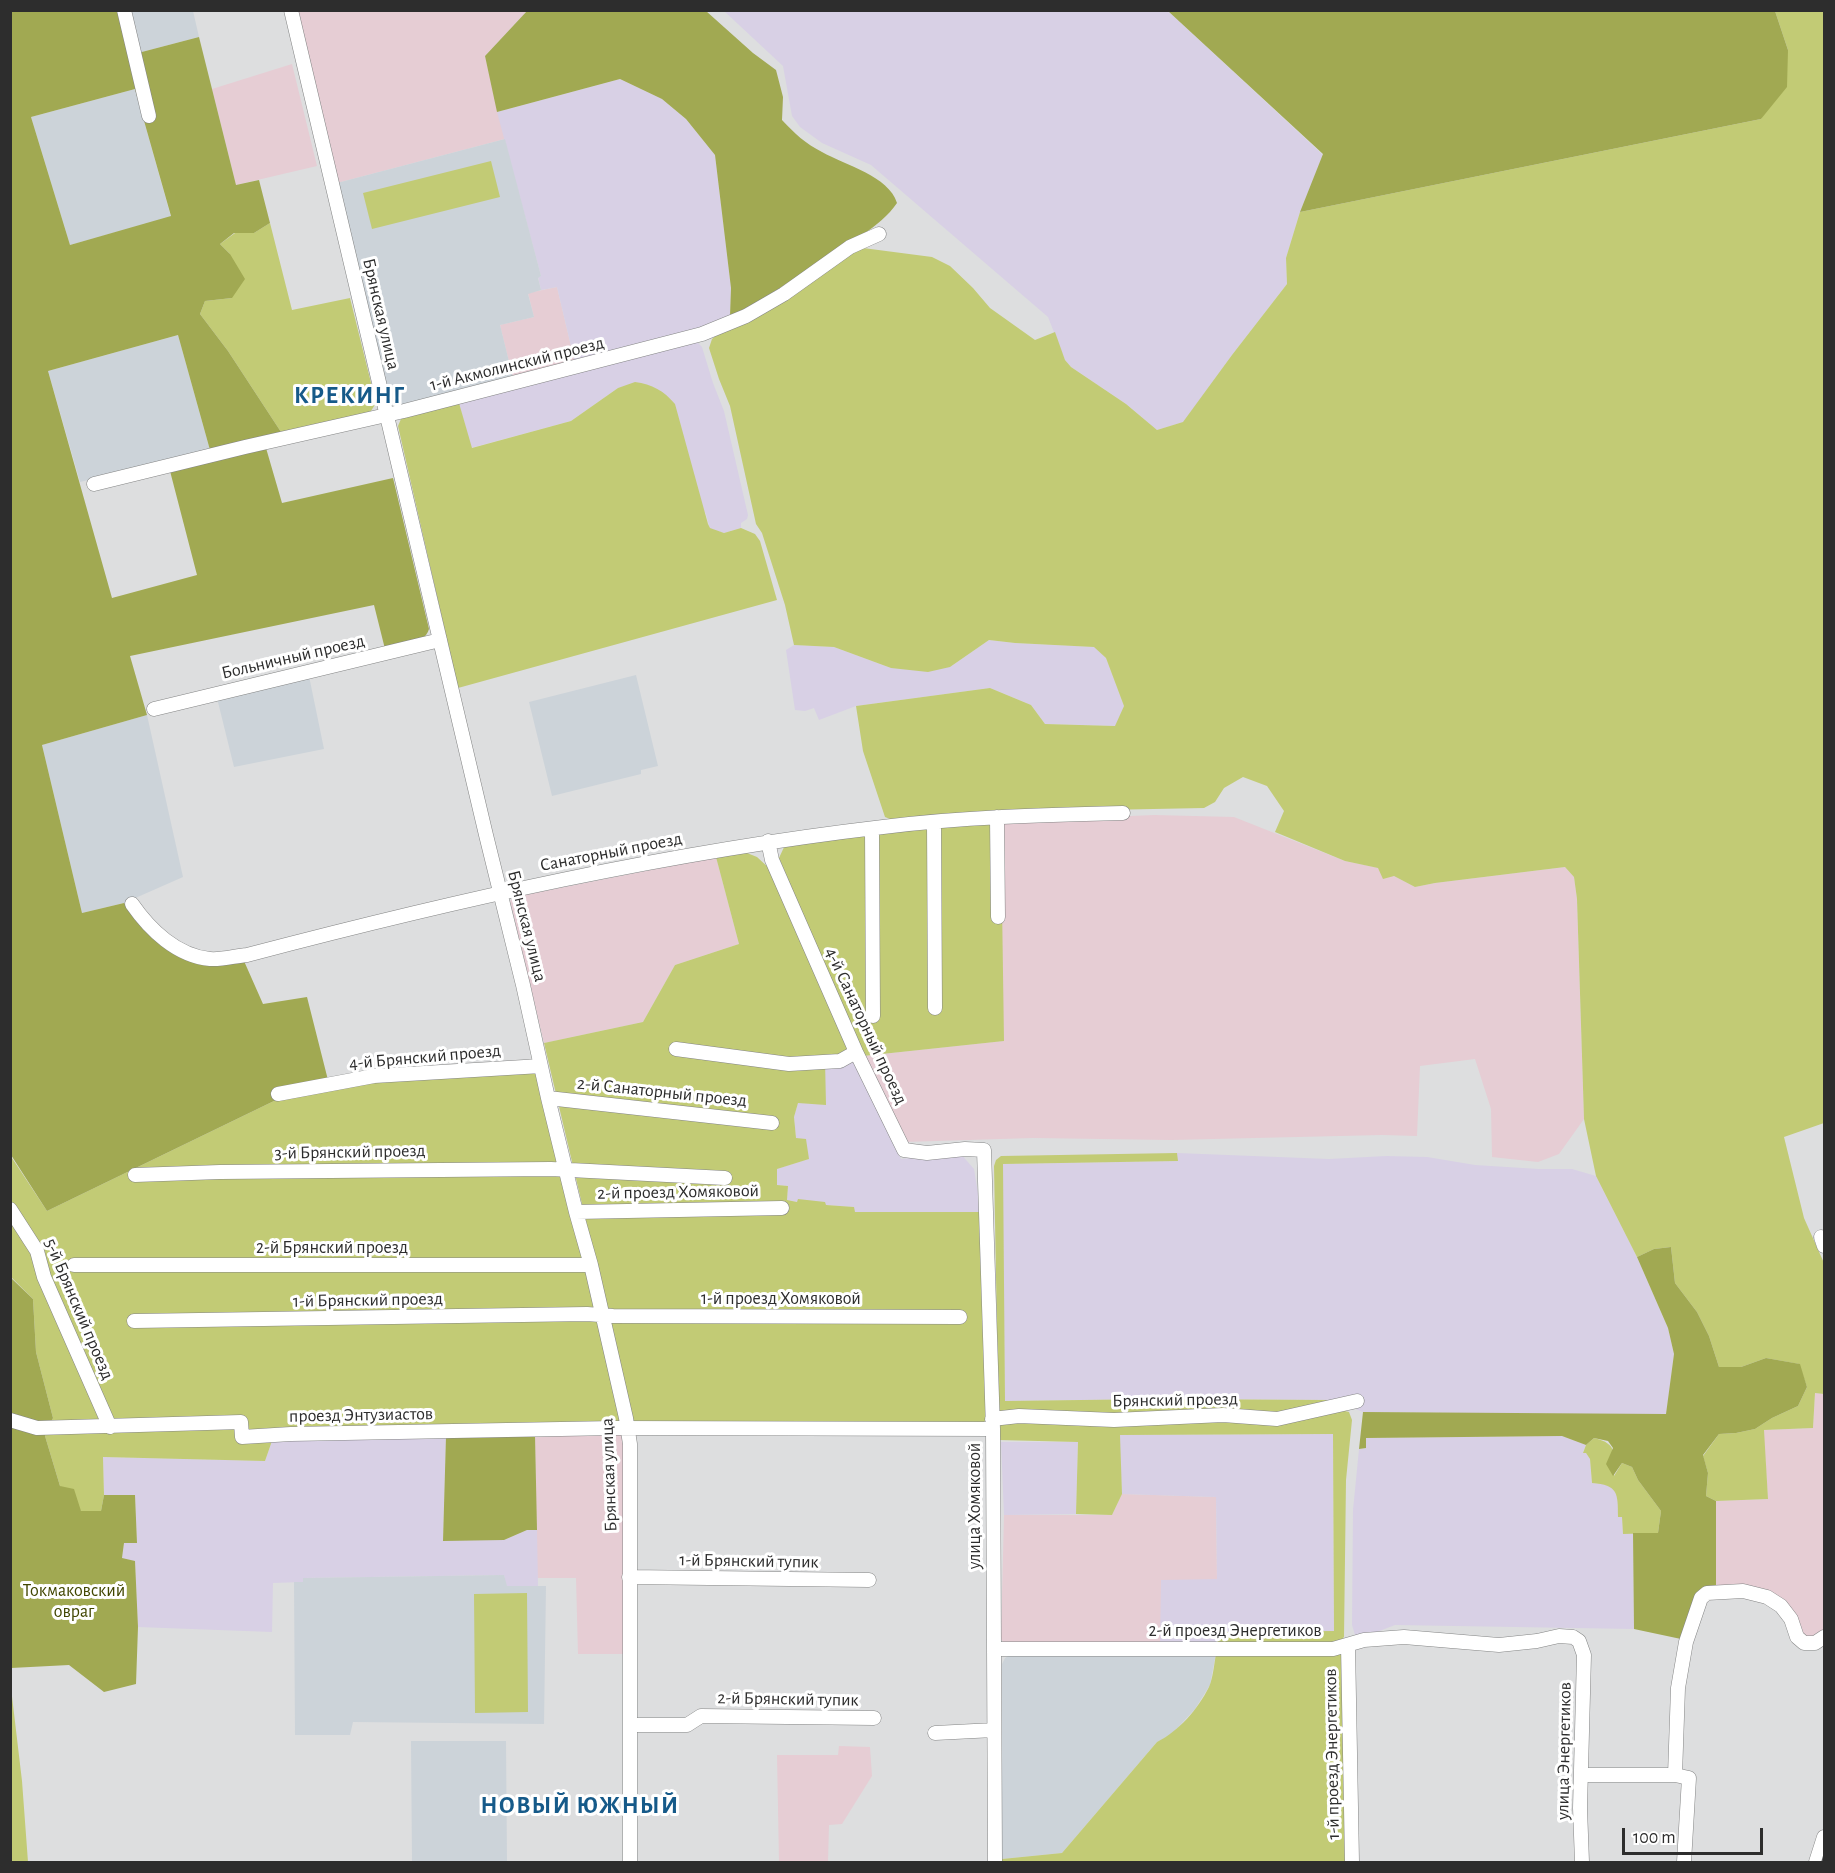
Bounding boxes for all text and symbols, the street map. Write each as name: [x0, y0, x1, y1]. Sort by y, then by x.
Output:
street label: Брянская улица: [358, 256, 404, 372]
street label: 1-й Акмолинский проезд: [428, 332, 606, 396]
district label: КРЕКИНГ: [294, 382, 406, 410]
street label: Больничный проезд: [219, 630, 367, 684]
street label: Санаторный проезд: [538, 828, 684, 876]
street label: Брянская улица: [503, 868, 551, 984]
street label: 4-й Санаторный проезд: [820, 944, 912, 1108]
street label: 4-й Брянский проезд: [348, 1040, 502, 1074]
street label: 2-й Санаторный проезд: [576, 1072, 748, 1112]
street label: 3-й Брянский проезд: [274, 1140, 426, 1164]
street label: 2-й проезд Хомяковой: [597, 1180, 759, 1204]
street label: 5-й Брянский проезд: [39, 1235, 119, 1383]
street label: 2-й Брянский проезд: [256, 1237, 408, 1259]
street label: 1-й Брянский проезд: [293, 1288, 443, 1312]
street label: 1-й проезд Хомяковой: [701, 1288, 861, 1310]
street label: Брянский проезд: [1112, 1388, 1238, 1412]
street label: проезд Энтузиастов: [289, 1403, 433, 1427]
street label: Брянская улица: [596, 1418, 622, 1532]
street label: улица Хомяковой: [964, 1443, 986, 1569]
street label: 1-й Брянский тупик: [679, 1549, 819, 1573]
park label: Токмаковский овраг: [23, 1580, 125, 1622]
street label: 2-й проезд Энергетиков: [1148, 1620, 1322, 1642]
street label: 1-й проезд Энергетиков: [1320, 1668, 1344, 1840]
street label: улица Энергетиков: [1552, 1682, 1576, 1820]
street label: 2-й Брянский тупик: [717, 1687, 859, 1711]
district label: НОВЫЙ ЮЖНЫЙ: [480, 1792, 680, 1820]
scale bar: [1625, 1816, 1766, 1854]
text: 100 m: [1633, 1829, 1676, 1847]

